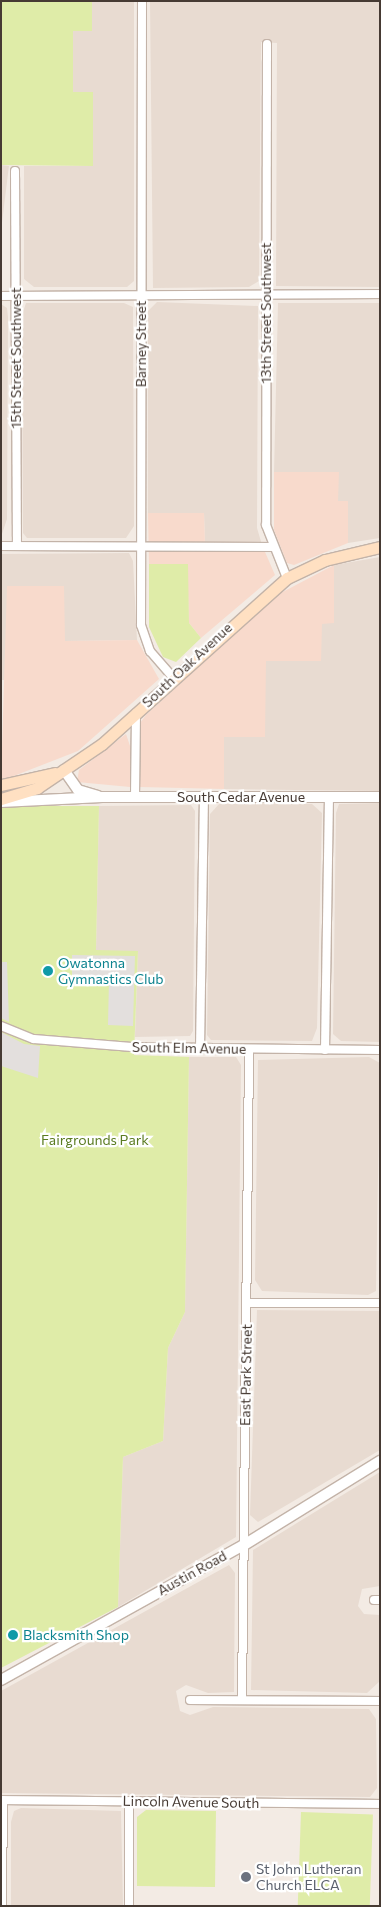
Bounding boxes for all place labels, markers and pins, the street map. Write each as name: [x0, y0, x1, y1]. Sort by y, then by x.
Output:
place label: Owatonna Gymnastics Club: [58, 955, 164, 988]
marker: Owatonna Gymnastics Club: [42, 965, 54, 977]
place label: Blacksmith Shop: [23, 1627, 129, 1643]
marker: Blacksmith Shop: [7, 1629, 19, 1641]
place label: St John Lutheran Church ELCA: [256, 1861, 361, 1894]
marker: St John Lutheran Church ELCA: [240, 1871, 252, 1883]

